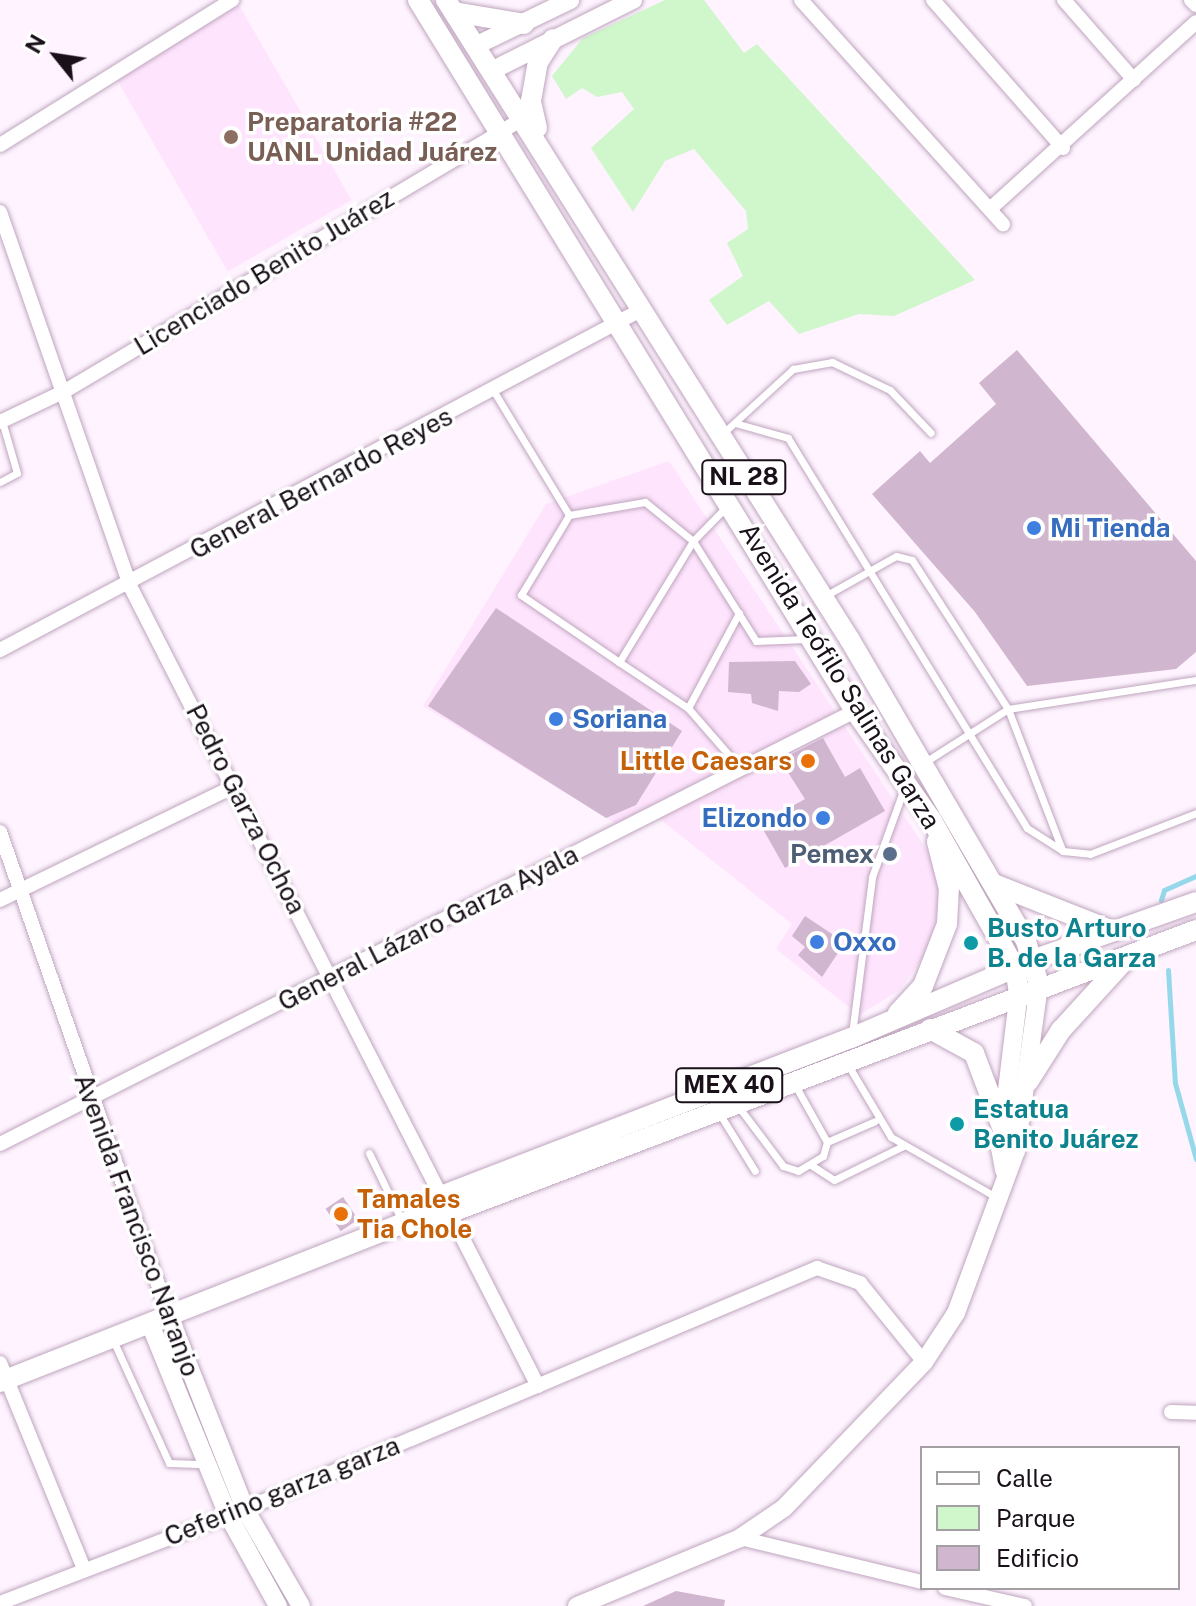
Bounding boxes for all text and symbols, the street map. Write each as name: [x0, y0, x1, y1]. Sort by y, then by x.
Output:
north arrow: [16, 16, 96, 96]
text: N: [20, 30, 51, 58]
place label: Preparatoria #22 UANL Unidad Juárez: [247, 106, 497, 168]
marker: Preparatoria #22 UANL Unidad Juárez: [222, 128, 240, 146]
street label: Licenciado Benito Juárez: [128, 182, 400, 362]
street label: General Bernardo Reyes: [184, 400, 458, 566]
road number: NL 28: [700, 457, 788, 497]
place label: Mi Tienda: [1050, 512, 1171, 544]
street label: Avenida Teófilo Salinas Garza: [733, 517, 947, 835]
marker: Mi Tienda: [1025, 519, 1043, 537]
street label: Pedro Garza Ochoa: [180, 699, 312, 919]
place label: Soriana: [572, 703, 667, 735]
marker: Soriana: [547, 710, 565, 728]
place label: Little Caesars: [620, 745, 792, 777]
marker: Little Caesars: [799, 752, 817, 770]
place label: Elizondo: [701, 802, 807, 834]
marker: Elizondo: [814, 809, 832, 827]
place label: Pemex: [790, 838, 874, 870]
street label: General Lázaro Garza Ayala: [273, 839, 583, 1017]
marker: Pemex: [881, 845, 899, 863]
place label: Busto Arturo B. de la Garza: [987, 912, 1157, 974]
place label: Oxxo: [833, 926, 897, 958]
marker: Oxxo: [808, 933, 826, 951]
marker: Busto Arturo B. de la Garza: [962, 934, 980, 952]
road number: MEX 40: [675, 1065, 783, 1105]
street label: Avenida Francisco Naranjo: [68, 1069, 206, 1381]
place label: Estatua Benito Juárez: [973, 1093, 1138, 1154]
marker: Estatua Benito Juárez: [948, 1115, 966, 1133]
place label: Tamales Tia Chole: [357, 1183, 472, 1244]
marker: Tamales Tia Chole: [332, 1205, 350, 1223]
street label: Ceferino garza garza: [160, 1430, 404, 1552]
legend: [920, 1446, 1180, 1590]
text: Calle: [996, 1464, 1053, 1492]
text: Parque: [996, 1504, 1075, 1532]
text: Edificio: [996, 1544, 1079, 1572]

